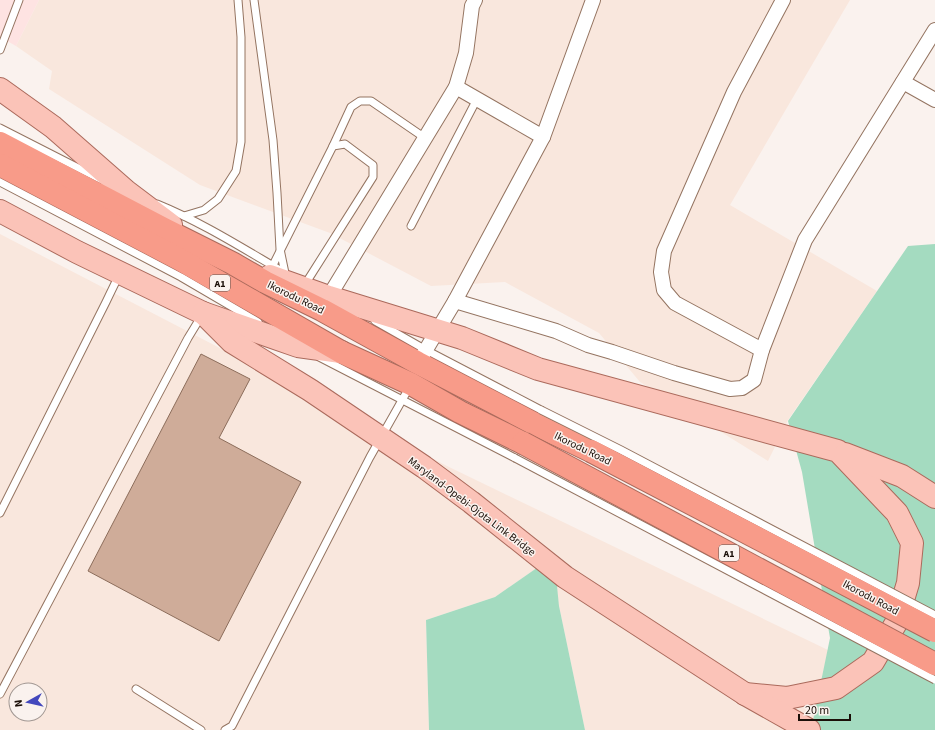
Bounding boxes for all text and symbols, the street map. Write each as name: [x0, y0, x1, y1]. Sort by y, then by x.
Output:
road number: A1: [210, 275, 230, 291]
street label: Ikorodu Road: [265, 277, 327, 318]
street label: Ikorodu Road: [552, 428, 614, 469]
street label: Maryland-Opebi-Ojota Link Bridge: [405, 453, 539, 560]
road number: A1: [719, 545, 739, 561]
street label: Ikorodu Road: [840, 576, 902, 619]
north arrow: [8, 682, 48, 722]
scale bar: [799, 696, 850, 722]
text: N: [11, 699, 27, 708]
text: 20 m: [805, 702, 829, 719]

